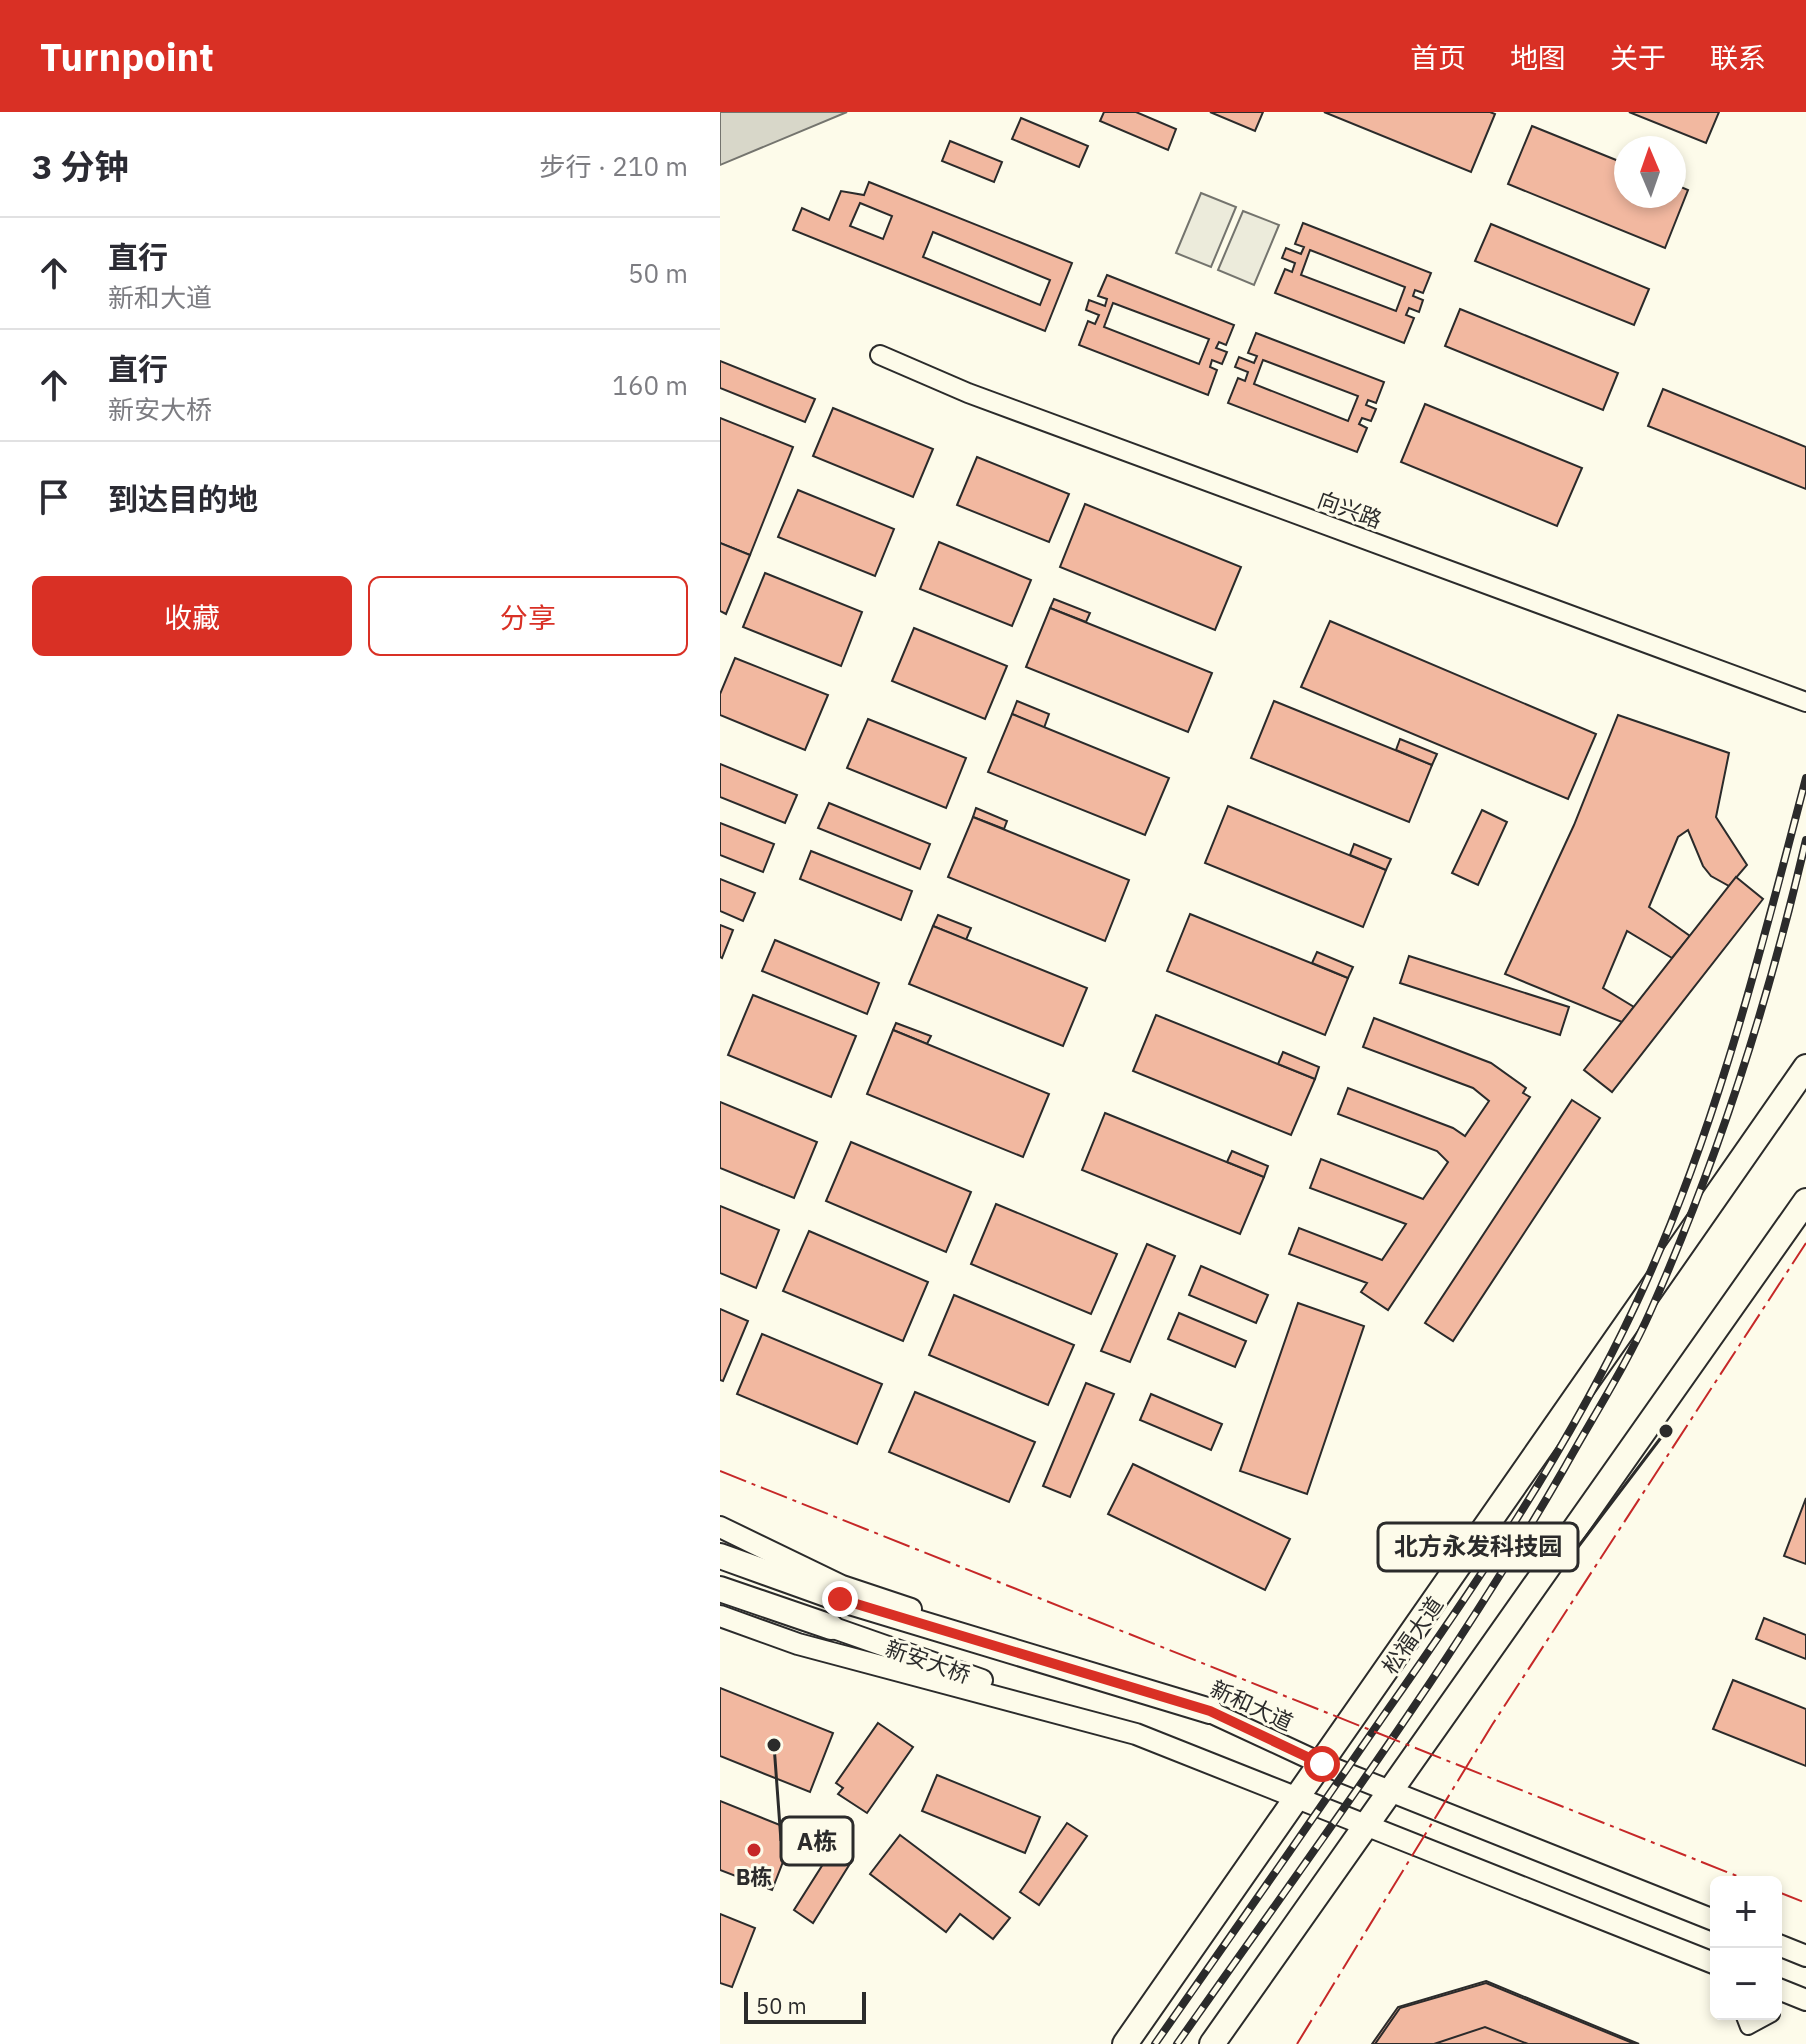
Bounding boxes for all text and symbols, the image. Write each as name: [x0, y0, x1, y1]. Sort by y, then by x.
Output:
text: Turnpoint: [40, 32, 214, 81]
text: 首页: [1410, 39, 1466, 76]
text: 地图: [1510, 39, 1566, 76]
text: 关于: [1610, 39, 1666, 76]
text: 联系: [1710, 39, 1766, 76]
north arrow: [1614, 136, 1686, 208]
text: 3 分钟: [32, 144, 128, 188]
text: 步行 · 210 m: [540, 149, 688, 183]
text: 直行: [108, 237, 168, 276]
icon: ahead: [32, 251, 76, 295]
text: 50 m: [628, 256, 688, 290]
text: 新和大道: [108, 280, 212, 314]
text: 直行: [108, 349, 168, 388]
icon: ahead: [32, 363, 76, 407]
text: 160 m: [612, 368, 688, 402]
text: 新安大桥: [108, 392, 212, 426]
icon: arrive: [32, 475, 76, 519]
text: 到达目的地: [108, 479, 258, 518]
street label: 向兴路: [1314, 484, 1386, 534]
button: 收藏: [32, 576, 352, 656]
button: 分享: [368, 576, 688, 656]
callout: 北方永发科技园: [1378, 1523, 1578, 1571]
text: 北方永发科技园: [1394, 1530, 1562, 1562]
route end: [822, 1581, 858, 1617]
street label: 松福大道: [1375, 1591, 1449, 1679]
street label: 新安大桥: [882, 1633, 974, 1689]
street label: 新和大道: [1206, 1673, 1298, 1737]
route start: [1304, 1746, 1340, 1782]
callout: A栋: [781, 1817, 853, 1865]
text: A栋: [797, 1825, 837, 1857]
marker: B栋: [745, 1841, 763, 1859]
place label: B栋: [736, 1862, 772, 1891]
map controls: [1710, 1876, 1782, 2020]
button: +: [1710, 1876, 1782, 1948]
button: −: [1710, 1948, 1782, 2020]
scale bar: [744, 1988, 866, 2024]
text: 50 m: [756, 1991, 807, 2020]

